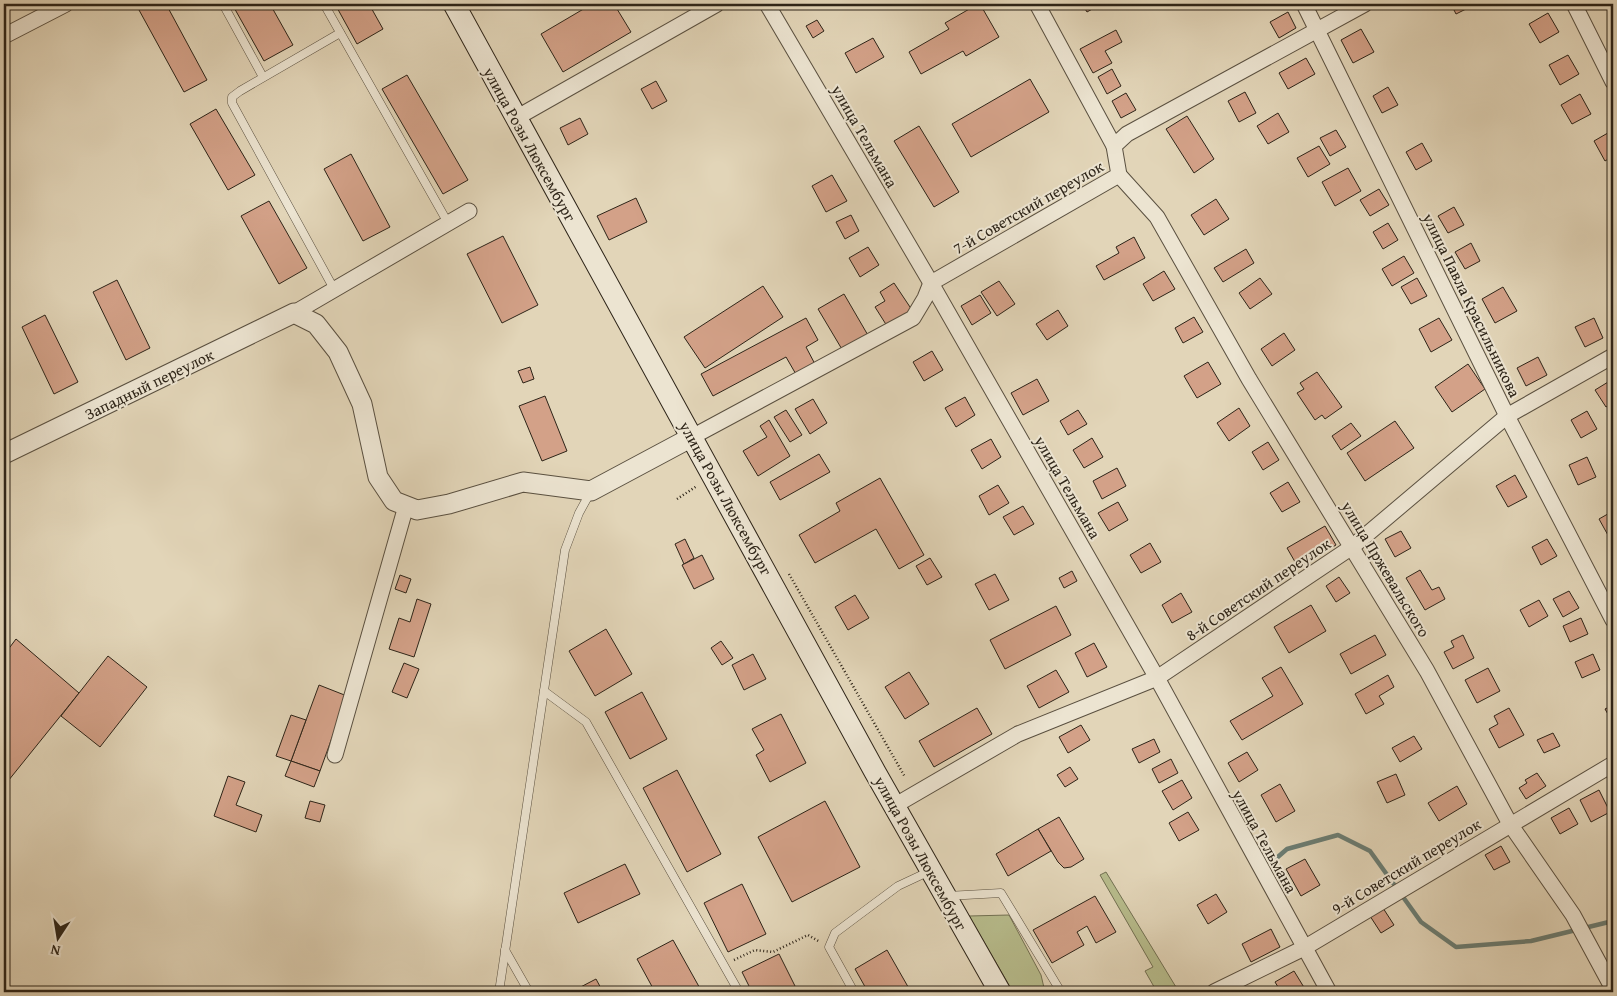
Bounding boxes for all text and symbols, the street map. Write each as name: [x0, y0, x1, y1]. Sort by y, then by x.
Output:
street label: улица Розы Люксембург: [477, 62, 583, 226]
street label: улица Тельмана: [825, 79, 904, 192]
street label: 7-й Советский переулок: [948, 154, 1108, 260]
street label: улица Павла Красильникова: [1416, 208, 1527, 401]
street label: Западный переулок: [80, 342, 218, 426]
street label: улица Розы Люксембург: [673, 416, 779, 580]
street label: улица Тельмана: [1028, 430, 1107, 543]
street label: улица Пржевальского: [1335, 495, 1436, 642]
street label: 8-й Советский переулок: [1181, 531, 1336, 647]
street label: улица Розы Люксембург: [868, 771, 974, 935]
street label: улица Тельмана: [1226, 784, 1304, 898]
street label: 9-й Советский переулок: [1327, 812, 1486, 920]
north arrow: [32, 914, 82, 964]
text: N: [48, 940, 62, 961]

